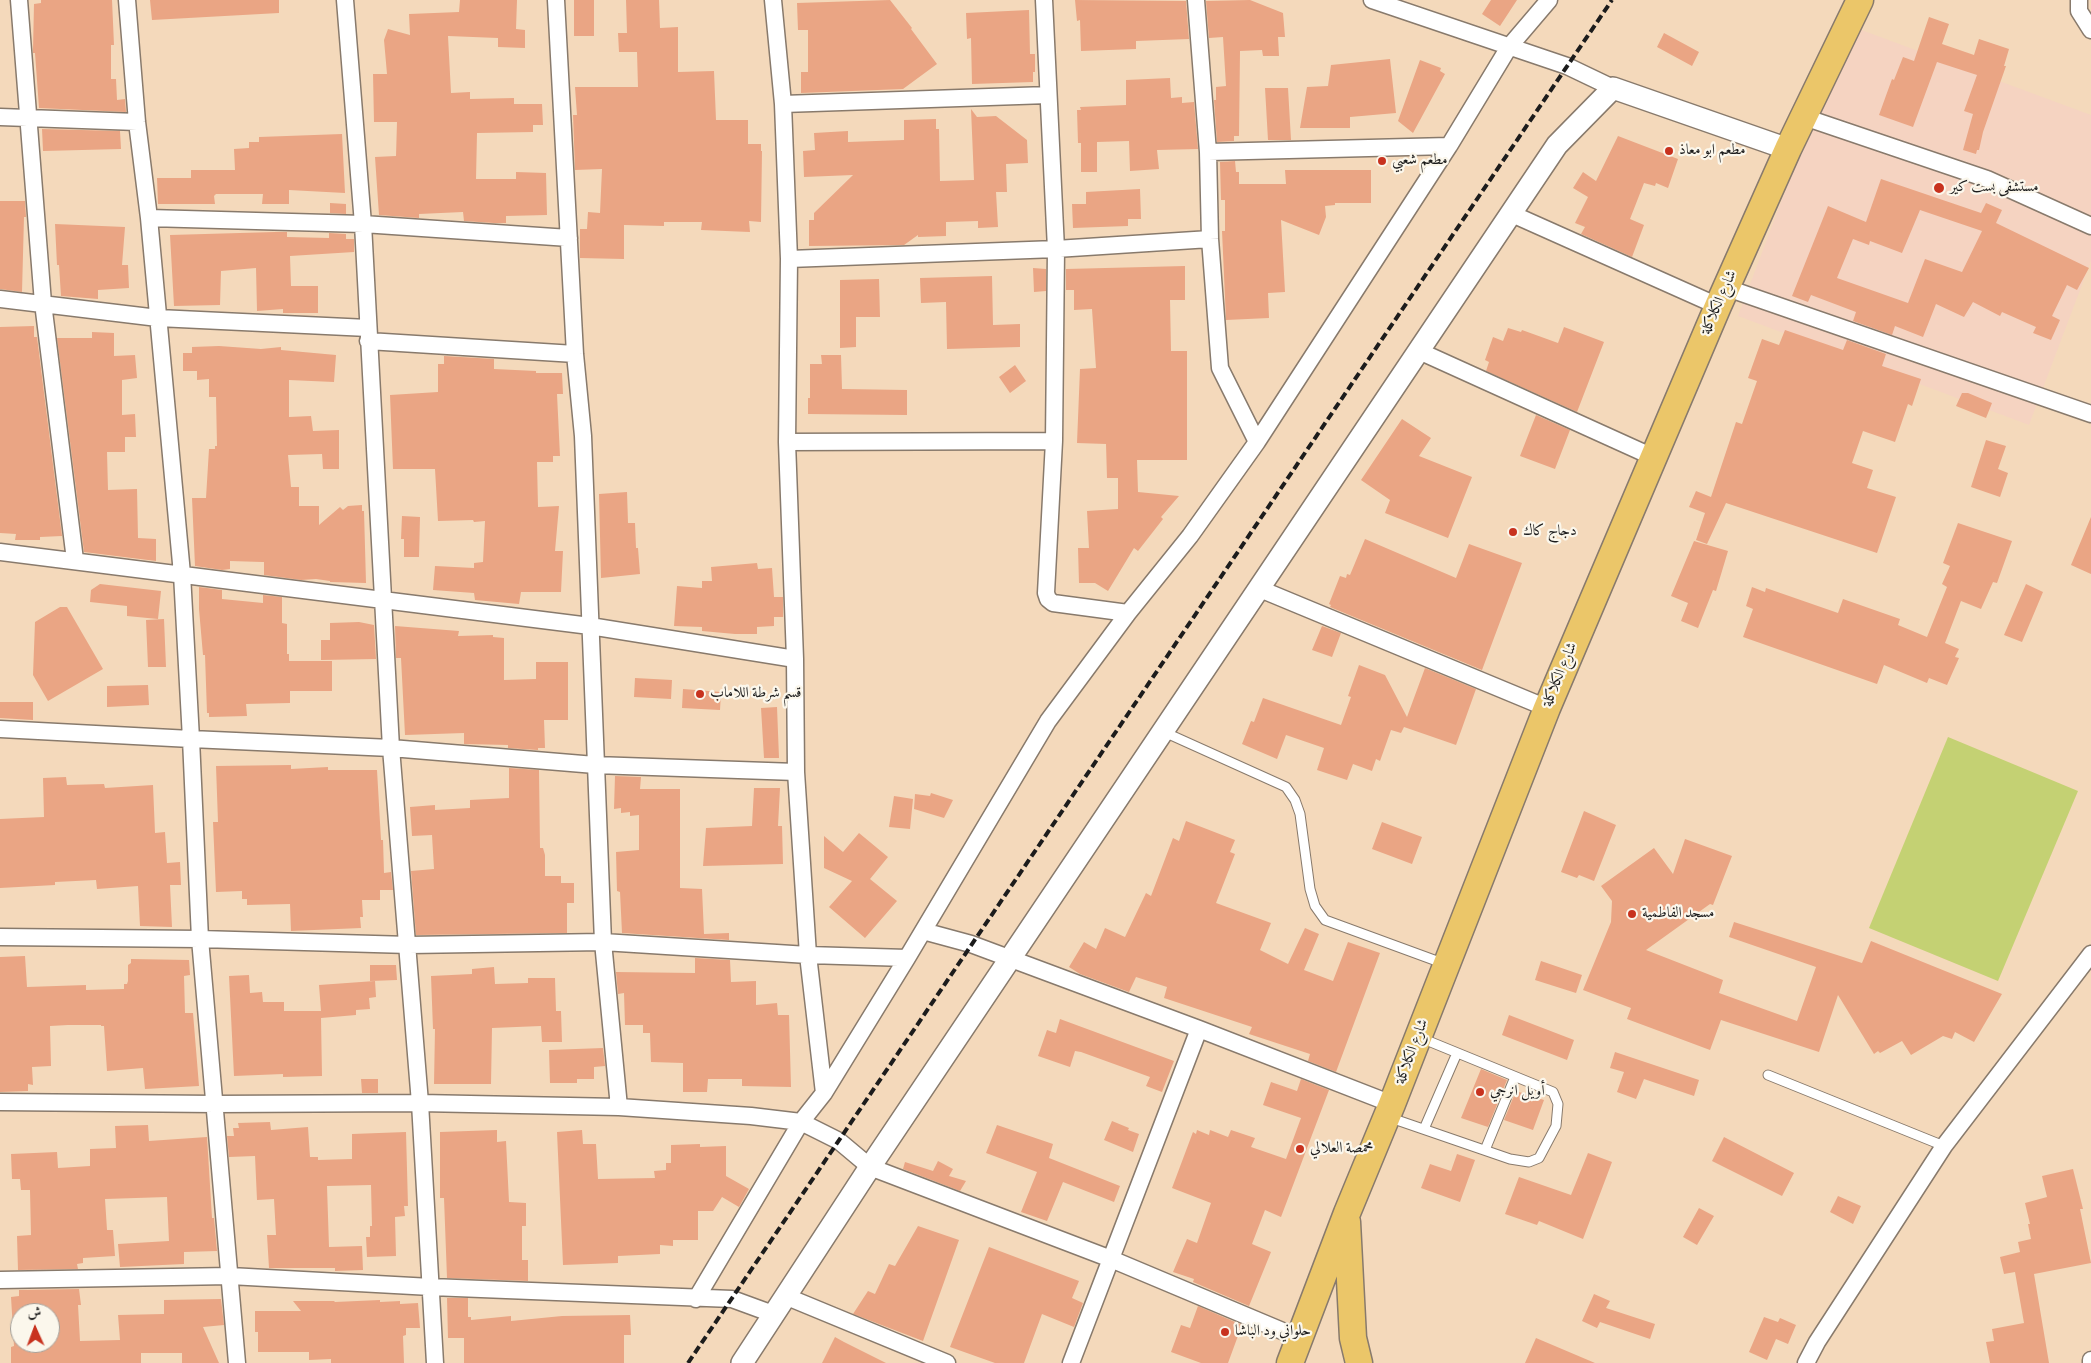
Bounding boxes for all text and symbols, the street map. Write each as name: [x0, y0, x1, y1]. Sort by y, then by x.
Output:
place label: مطعم ابو معاذ: [1679, 142, 1746, 160]
marker: مطعم ابو معاذ: [1663, 145, 1675, 157]
place label: مطعم شعبي: [1392, 152, 1448, 170]
marker: مطعم شعبي: [1376, 155, 1388, 167]
place label: مستشفى بست كير: [1950, 179, 2038, 197]
marker: مستشفى بست كير: [1932, 181, 1946, 195]
street label: شارع الكلاكلة: [1698, 268, 1742, 338]
place label: دجاج كاك: [1523, 523, 1577, 541]
marker: دجاج كاك: [1507, 526, 1519, 538]
street label: شارع الكلاكلة: [1539, 640, 1583, 710]
place label: قسم شرطة اللاماب: [710, 685, 801, 703]
marker: قسم شرطة اللاماب: [694, 688, 706, 700]
place label: مسجد الفاطمية: [1642, 905, 1714, 923]
marker: مسجد الفاطمية: [1626, 908, 1638, 920]
street label: شارع الكلاكلة: [1392, 1017, 1434, 1087]
place label: أويل انرجي: [1490, 1083, 1545, 1101]
marker: أويل انرجي: [1474, 1086, 1486, 1098]
place label: محمصة العلالي: [1310, 1140, 1373, 1158]
marker: محمصة العلالي: [1294, 1143, 1306, 1155]
north arrow: [10, 1303, 60, 1353]
text: ش: [27, 1304, 42, 1324]
place label: حلواني ود الباشا: [1235, 1323, 1311, 1341]
marker: حلواني ود الباشا: [1219, 1326, 1231, 1338]

